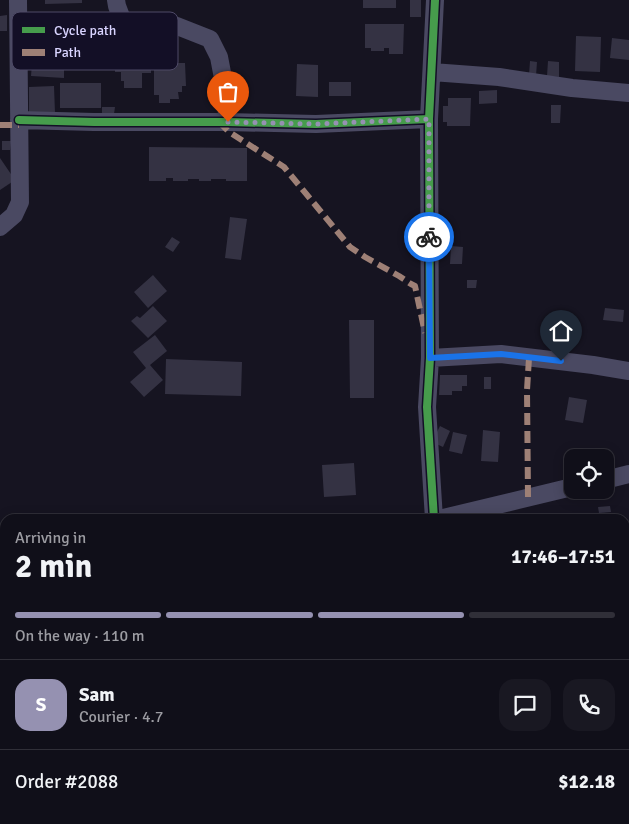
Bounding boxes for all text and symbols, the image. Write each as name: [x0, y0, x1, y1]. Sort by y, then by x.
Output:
legend: [12, 12, 178, 70]
text: Cycle path: [54, 22, 116, 39]
text: Path: [54, 44, 81, 61]
pin: [207, 71, 249, 122]
icon: bag: [214, 78, 242, 106]
courier: [404, 212, 454, 262]
icon: bike: [415, 223, 443, 251]
pin: [540, 310, 582, 361]
icon: home: [547, 317, 575, 345]
map controls: [564, 449, 614, 499]
button: locate: [564, 449, 614, 499]
text: Arriving in: [15, 528, 86, 548]
text: 17:46–17:51: [511, 545, 615, 569]
text: 2 min: [15, 547, 92, 586]
text: On the way · 110 m: [15, 626, 145, 646]
button: chat: [499, 679, 551, 731]
button: phone: [563, 679, 615, 731]
text: Sam: [79, 683, 115, 707]
text: S: [36, 693, 46, 717]
text: Courier · 4.7: [79, 707, 163, 727]
text: Order #2088: [15, 770, 118, 794]
text: $12.18: [558, 770, 615, 794]

